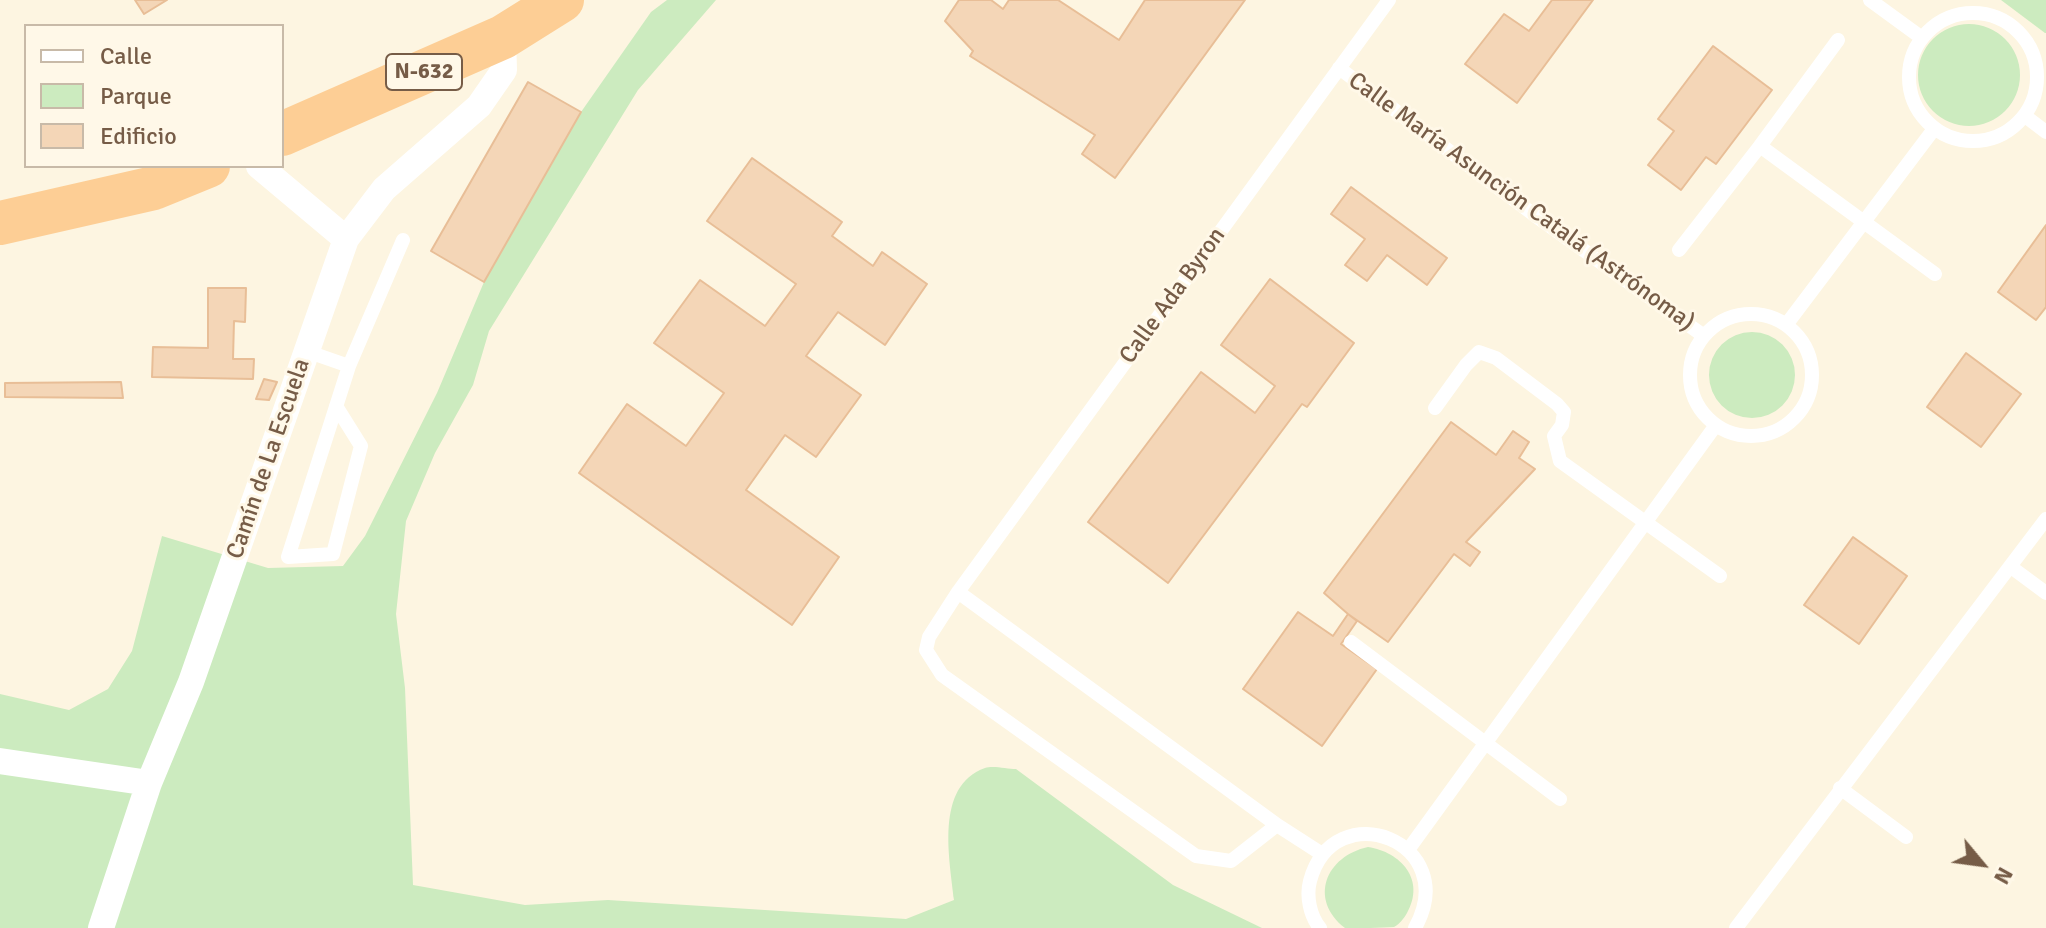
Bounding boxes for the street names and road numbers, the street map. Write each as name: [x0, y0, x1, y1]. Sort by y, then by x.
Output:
road number: N-632: [386, 54, 462, 90]
street label: Calle María Asunción Catalá (Astrónoma): [1342, 67, 1700, 337]
street label: Calle Ada Byron: [1114, 222, 1232, 370]
street label: Camín de La Escuela: [221, 355, 317, 563]

